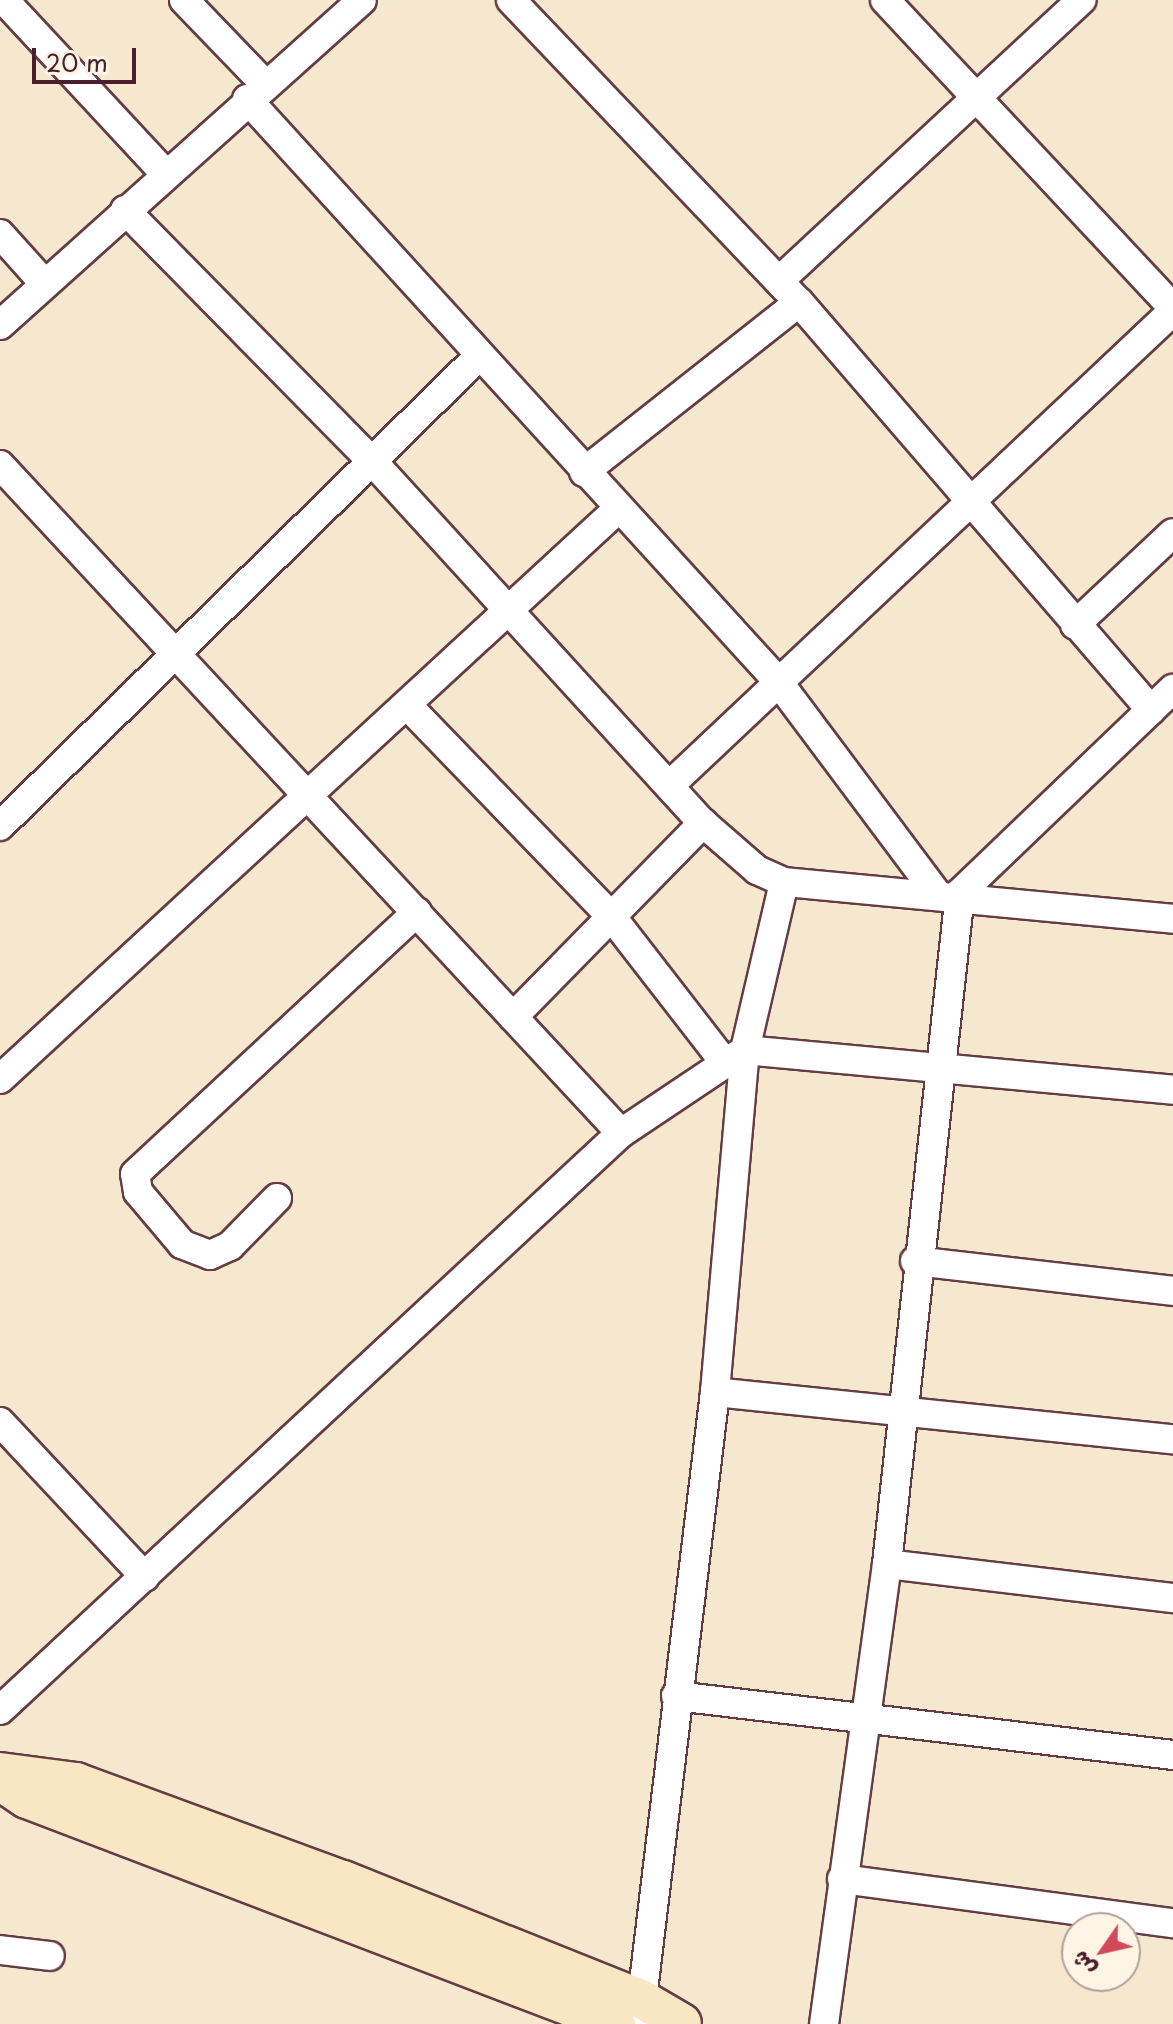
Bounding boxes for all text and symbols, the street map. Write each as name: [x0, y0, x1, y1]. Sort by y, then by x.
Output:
scale bar: [36, 32, 140, 82]
text: 20 m: [46, 44, 108, 80]
north arrow: [1061, 1912, 1141, 1992]
text: ش: [1062, 1945, 1103, 1984]

